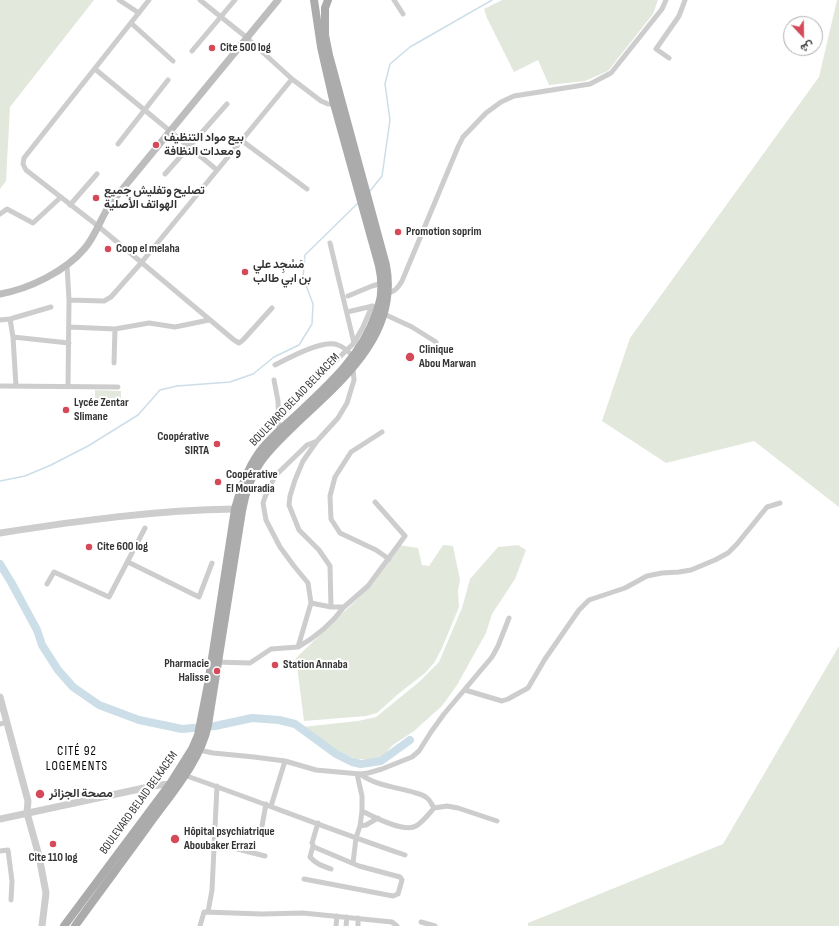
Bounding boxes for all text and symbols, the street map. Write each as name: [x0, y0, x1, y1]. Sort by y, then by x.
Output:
north arrow: [783, 16, 823, 56]
text: ش: [799, 38, 816, 55]
place label: Cite 500 log: [220, 41, 271, 55]
marker: Cite 500 log: [207, 43, 217, 53]
place label: بيع مواد التنظيف و معدات النظافة: [164, 131, 244, 159]
marker: بيع مواد التنظيف و معدات النظافة: [151, 140, 161, 150]
place label: تصليح وتفليش جميع الهواتف الأصلية: [104, 184, 205, 212]
marker: تصليح وتفليش جميع الهواتف الأصلية: [91, 193, 101, 203]
place label: Promotion soprim: [406, 225, 481, 239]
marker: Promotion soprim: [393, 227, 403, 237]
place label: Coop el melaha: [116, 242, 180, 256]
marker: Coop el melaha: [103, 244, 113, 254]
place label: مَسْجِد علي بن ابي طالب: [253, 258, 311, 286]
marker: مَسْجِد علي بن ابي طالب: [240, 267, 250, 277]
place label: Clinique Abou Marwan: [419, 343, 476, 371]
street label: BOULEVARD BELAID BELKACEM: [247, 351, 343, 449]
marker: Clinique Abou Marwan: [404, 351, 416, 363]
place label: Lycée Zentar Slimane: [74, 396, 129, 424]
marker: Lycée Zentar Slimane: [61, 405, 71, 415]
place label: Coopérative SIRTA: [157, 430, 209, 458]
marker: Coopérative SIRTA: [212, 439, 222, 449]
place label: Coopérative El Mouradia: [226, 468, 278, 496]
marker: Coopérative El Mouradia: [213, 477, 223, 487]
place label: Cite 600 log: [97, 540, 148, 554]
marker: Cite 600 log: [84, 542, 94, 552]
place label: Pharmacie Halisse: [164, 657, 209, 685]
place label: Station Annaba: [283, 658, 348, 672]
marker: Station Annaba: [270, 660, 280, 670]
marker: Pharmacie Halisse: [212, 666, 222, 676]
district label: CITÉ 92 LOGEMENTS: [46, 744, 108, 775]
street label: BOULEVARD BELAID BELKACEM: [97, 749, 181, 857]
place label: مصحة الجزائر: [49, 787, 113, 801]
marker: مصحة الجزائر: [34, 788, 46, 800]
place label: Hôpital psychiatrique Aboubaker Errazi: [184, 825, 275, 853]
marker: Hôpital psychiatrique Aboubaker Errazi: [169, 833, 181, 845]
marker: Cite 110 log: [48, 839, 58, 849]
place label: Cite 110 log: [28, 851, 78, 865]

